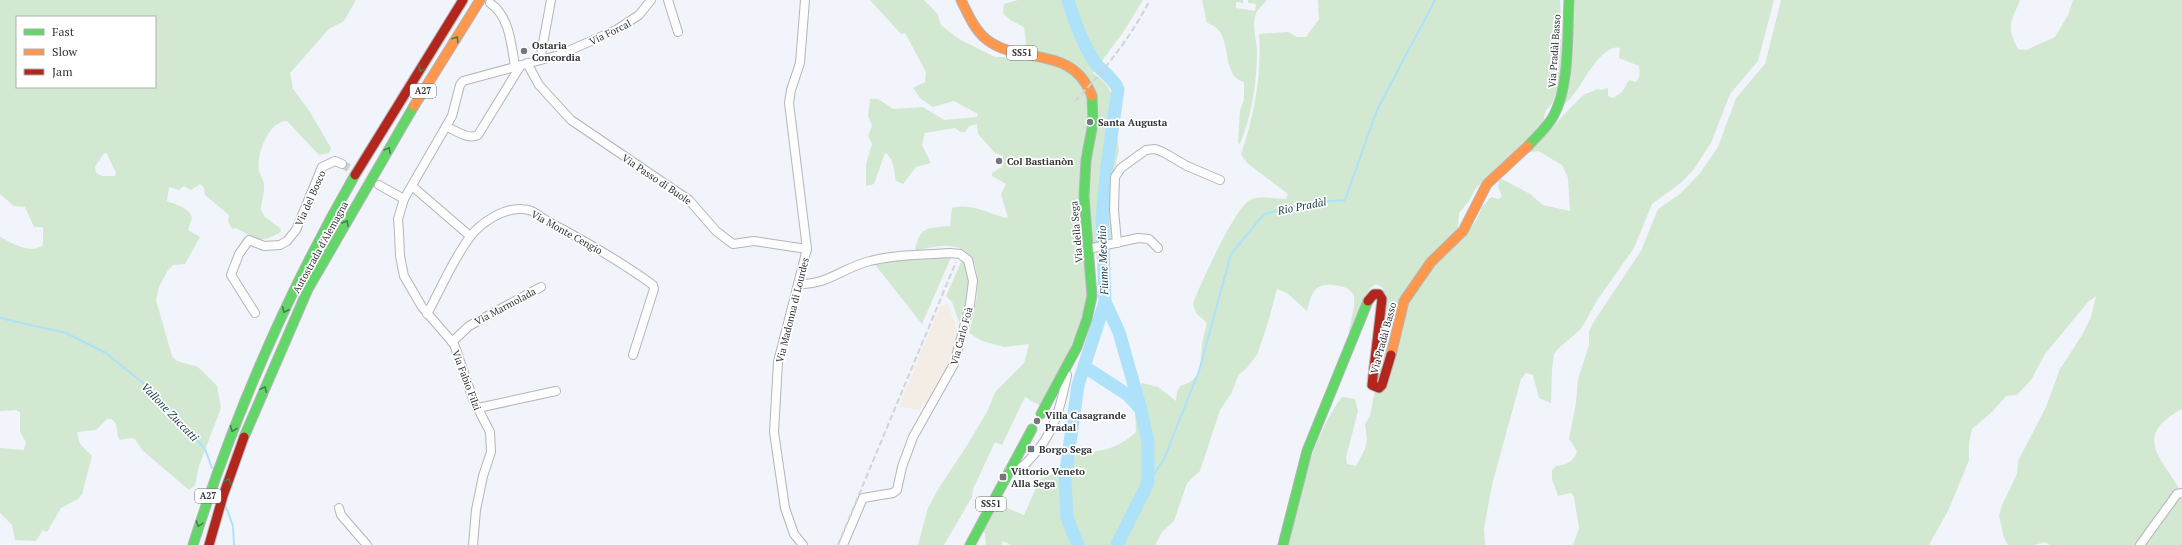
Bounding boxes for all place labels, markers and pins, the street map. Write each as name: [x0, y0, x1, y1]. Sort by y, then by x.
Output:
place label: Ostaria Concordia: [532, 39, 581, 64]
marker: Ostaria Concordia: [519, 46, 529, 56]
place label: Santa Augusta: [1098, 116, 1168, 129]
marker: Santa Augusta: [1085, 117, 1095, 127]
place label: Col Bastianòn: [1007, 155, 1074, 168]
marker: Col Bastianòn: [994, 156, 1004, 166]
place label: Villa Casagrande Pradal: [1045, 409, 1127, 434]
marker: Villa Casagrande Pradal: [1032, 416, 1042, 426]
place label: Borgo Sega: [1039, 443, 1093, 456]
marker: Borgo Sega: [1026, 444, 1036, 454]
place label: Vittorio Veneto Alla Sega: [1011, 465, 1085, 490]
marker: Vittorio Veneto Alla Sega: [998, 472, 1008, 482]

